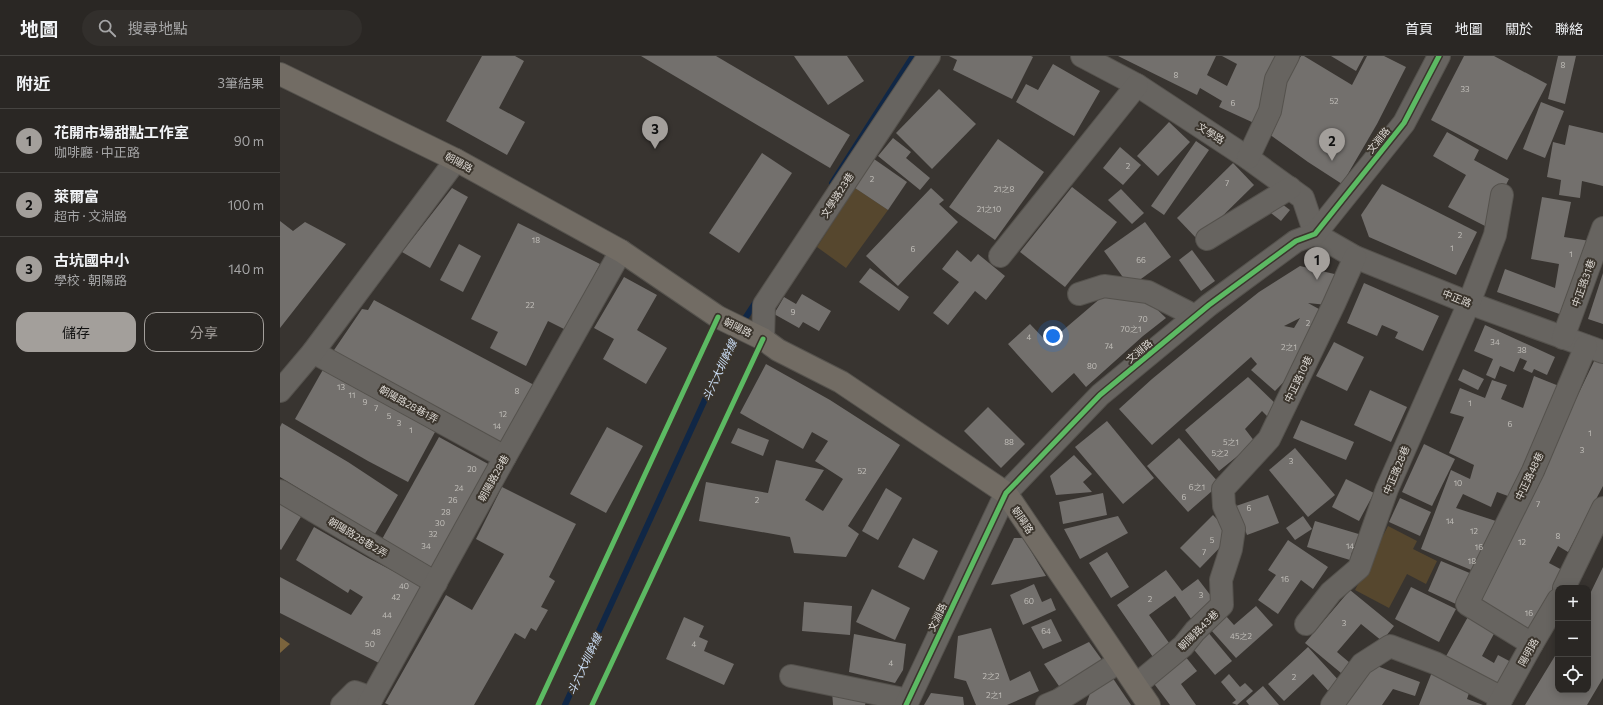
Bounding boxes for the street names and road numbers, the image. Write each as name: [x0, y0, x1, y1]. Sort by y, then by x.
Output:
street label: 文學路: [1195, 120, 1227, 146]
street label: 文淵路: [1364, 125, 1392, 155]
street label: 朝陽路: [443, 150, 475, 174]
street label: 文學路23巷: [818, 170, 856, 220]
street label: 中正路31巷: [1569, 257, 1597, 309]
street label: 中正路: [1441, 287, 1473, 309]
street label: 朝陽路: [722, 315, 754, 339]
street label: 文淵路: [1124, 337, 1154, 365]
street label: 中正路10巷: [1281, 354, 1315, 404]
street label: 朝陽路28巷1弄: [377, 383, 441, 425]
street label: 中正路28巷: [1380, 444, 1412, 496]
street label: 中正路48巷: [1513, 450, 1545, 502]
street label: 朝陽路28巷: [475, 453, 511, 503]
street label: 朝陽路: [1010, 504, 1036, 536]
street label: 朝陽路28巷2弄: [326, 515, 390, 559]
street label: 文淵路: [925, 601, 949, 633]
street label: 朝陽路43巷: [1175, 607, 1221, 653]
street label: 陽明路: [1515, 636, 1541, 668]

